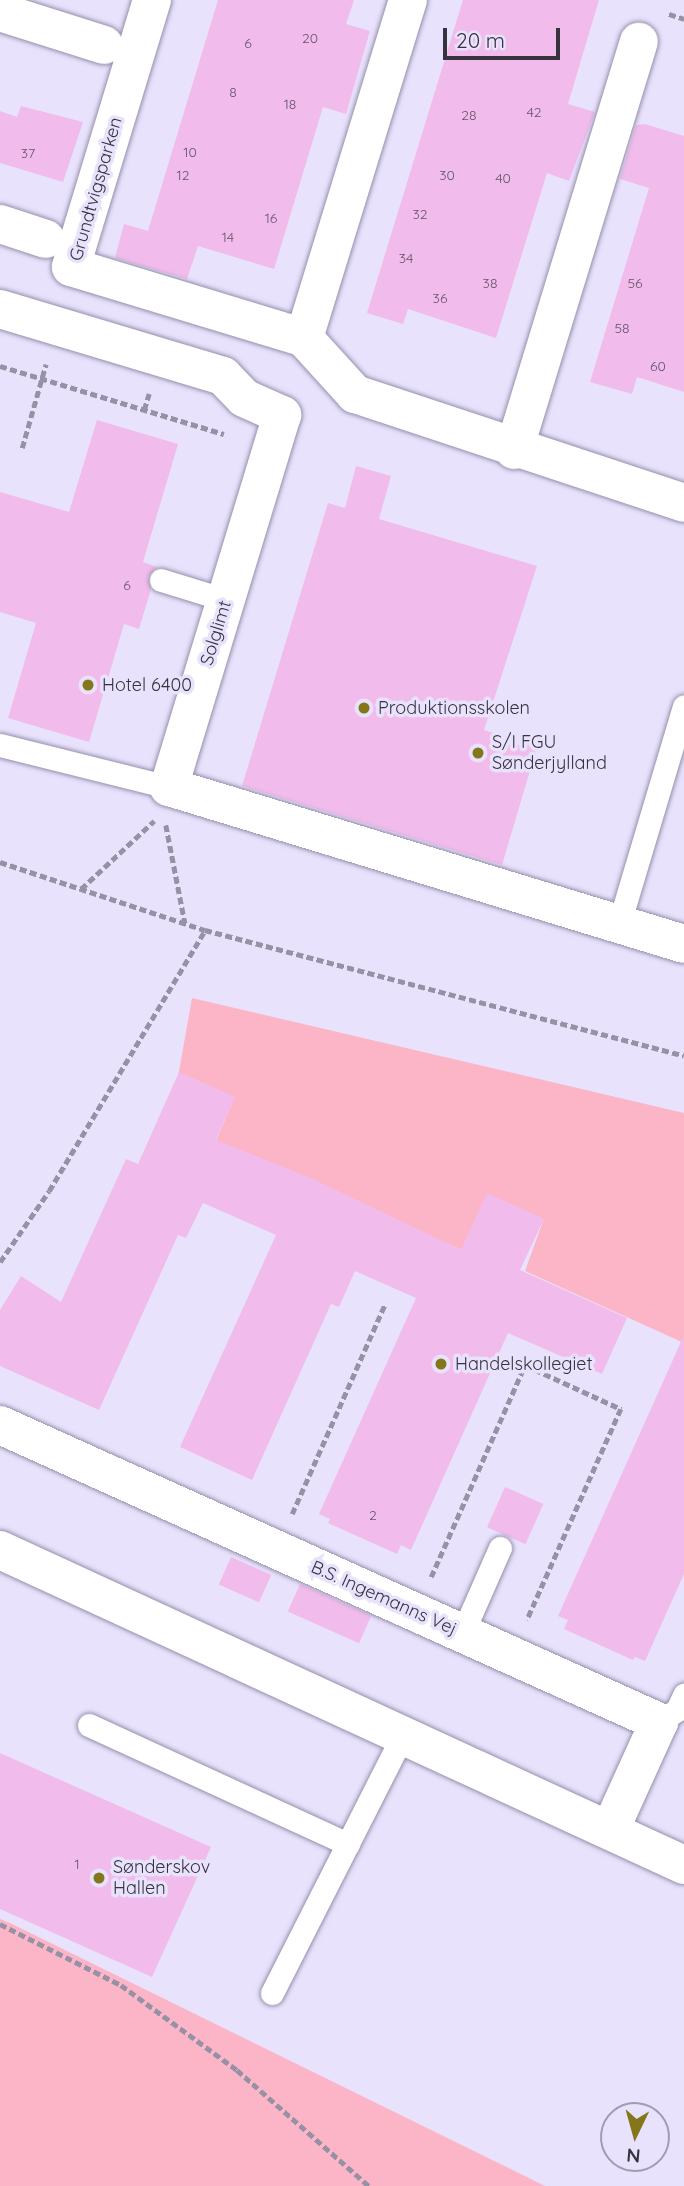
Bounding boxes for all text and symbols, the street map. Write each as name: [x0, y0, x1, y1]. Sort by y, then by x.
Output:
scale bar: [446, 14, 563, 58]
text: 20 m: [456, 27, 505, 53]
house number: 20: [302, 30, 318, 46]
house number: 6: [244, 35, 252, 51]
house number: 8: [229, 84, 237, 100]
house number: 18: [284, 96, 296, 112]
house number: 42: [526, 104, 542, 120]
house number: 28: [461, 107, 477, 123]
street label: Grundtvigsparken: [65, 115, 127, 263]
house number: 10: [183, 144, 197, 160]
house number: 37: [21, 145, 35, 161]
house number: 12: [177, 167, 189, 183]
house number: 30: [439, 167, 455, 183]
house number: 40: [495, 170, 511, 186]
house number: 32: [412, 206, 428, 222]
house number: 16: [265, 210, 277, 226]
house number: 14: [222, 229, 234, 245]
house number: 34: [399, 250, 413, 266]
house number: 38: [483, 275, 497, 291]
house number: 56: [627, 275, 643, 291]
house number: 36: [433, 290, 447, 306]
house number: 58: [614, 320, 630, 336]
house number: 60: [650, 358, 666, 374]
house number: 6: [123, 577, 131, 593]
street label: Solglimt: [196, 598, 236, 668]
place label: Hotel 6400: [102, 674, 192, 696]
marker: Hotel 6400: [80, 677, 96, 693]
place label: Produktionsskolen: [378, 697, 530, 719]
marker: Produktionsskolen: [356, 700, 372, 716]
place label: S/I FGU Sønderjylland: [492, 732, 607, 774]
marker: S/I FGU Sønderjylland: [470, 745, 486, 761]
place label: Handelskollegiet: [455, 1353, 593, 1375]
marker: Handelskollegiet: [433, 1356, 449, 1372]
house number: 2: [369, 1507, 377, 1523]
street label: B.S. Ingemanns Vej: [308, 1556, 460, 1640]
house number: 1: [74, 1856, 80, 1872]
place label: Sønderskov Hallen: [113, 1857, 210, 1899]
marker: Sønderskov Hallen: [91, 1870, 107, 1886]
north arrow: [600, 2102, 670, 2172]
text: N: [625, 2143, 641, 2168]

